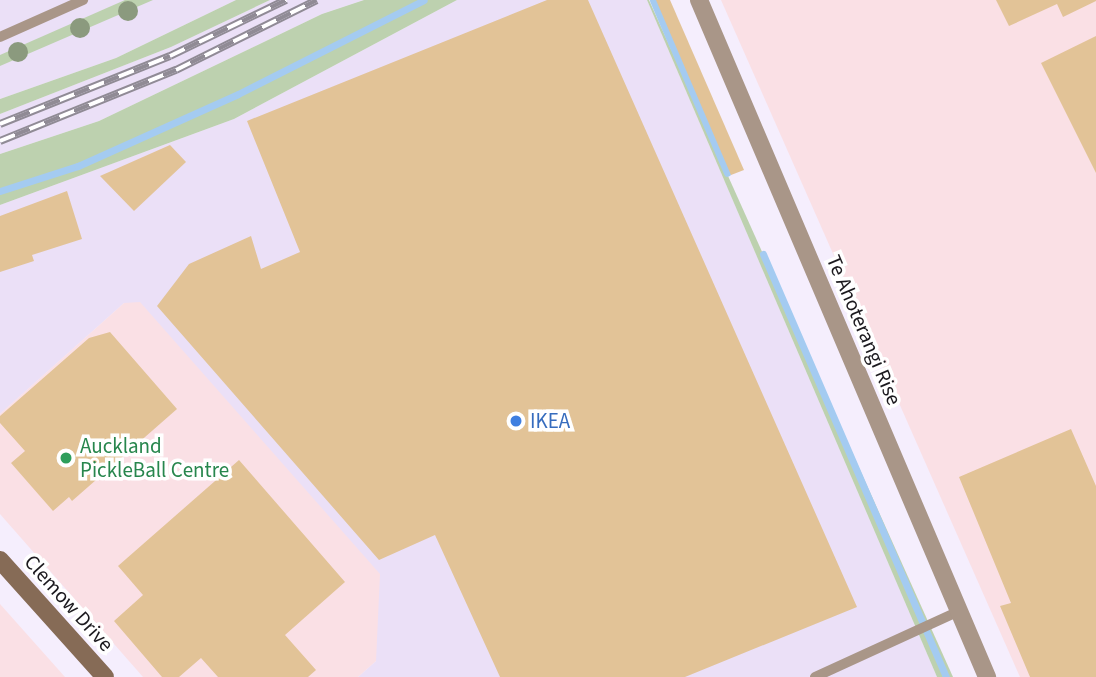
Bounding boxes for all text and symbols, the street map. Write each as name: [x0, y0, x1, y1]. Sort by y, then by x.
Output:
street label: Te Ahoterangi Rise: [821, 251, 907, 409]
place label: IKEA: [530, 408, 570, 434]
marker: IKEA: [508, 413, 524, 429]
place label: Auckland PickleBall Centre: [80, 433, 229, 483]
marker: Auckland PickleBall Centre: [58, 450, 74, 466]
street label: Clemow Drive: [19, 550, 119, 656]

